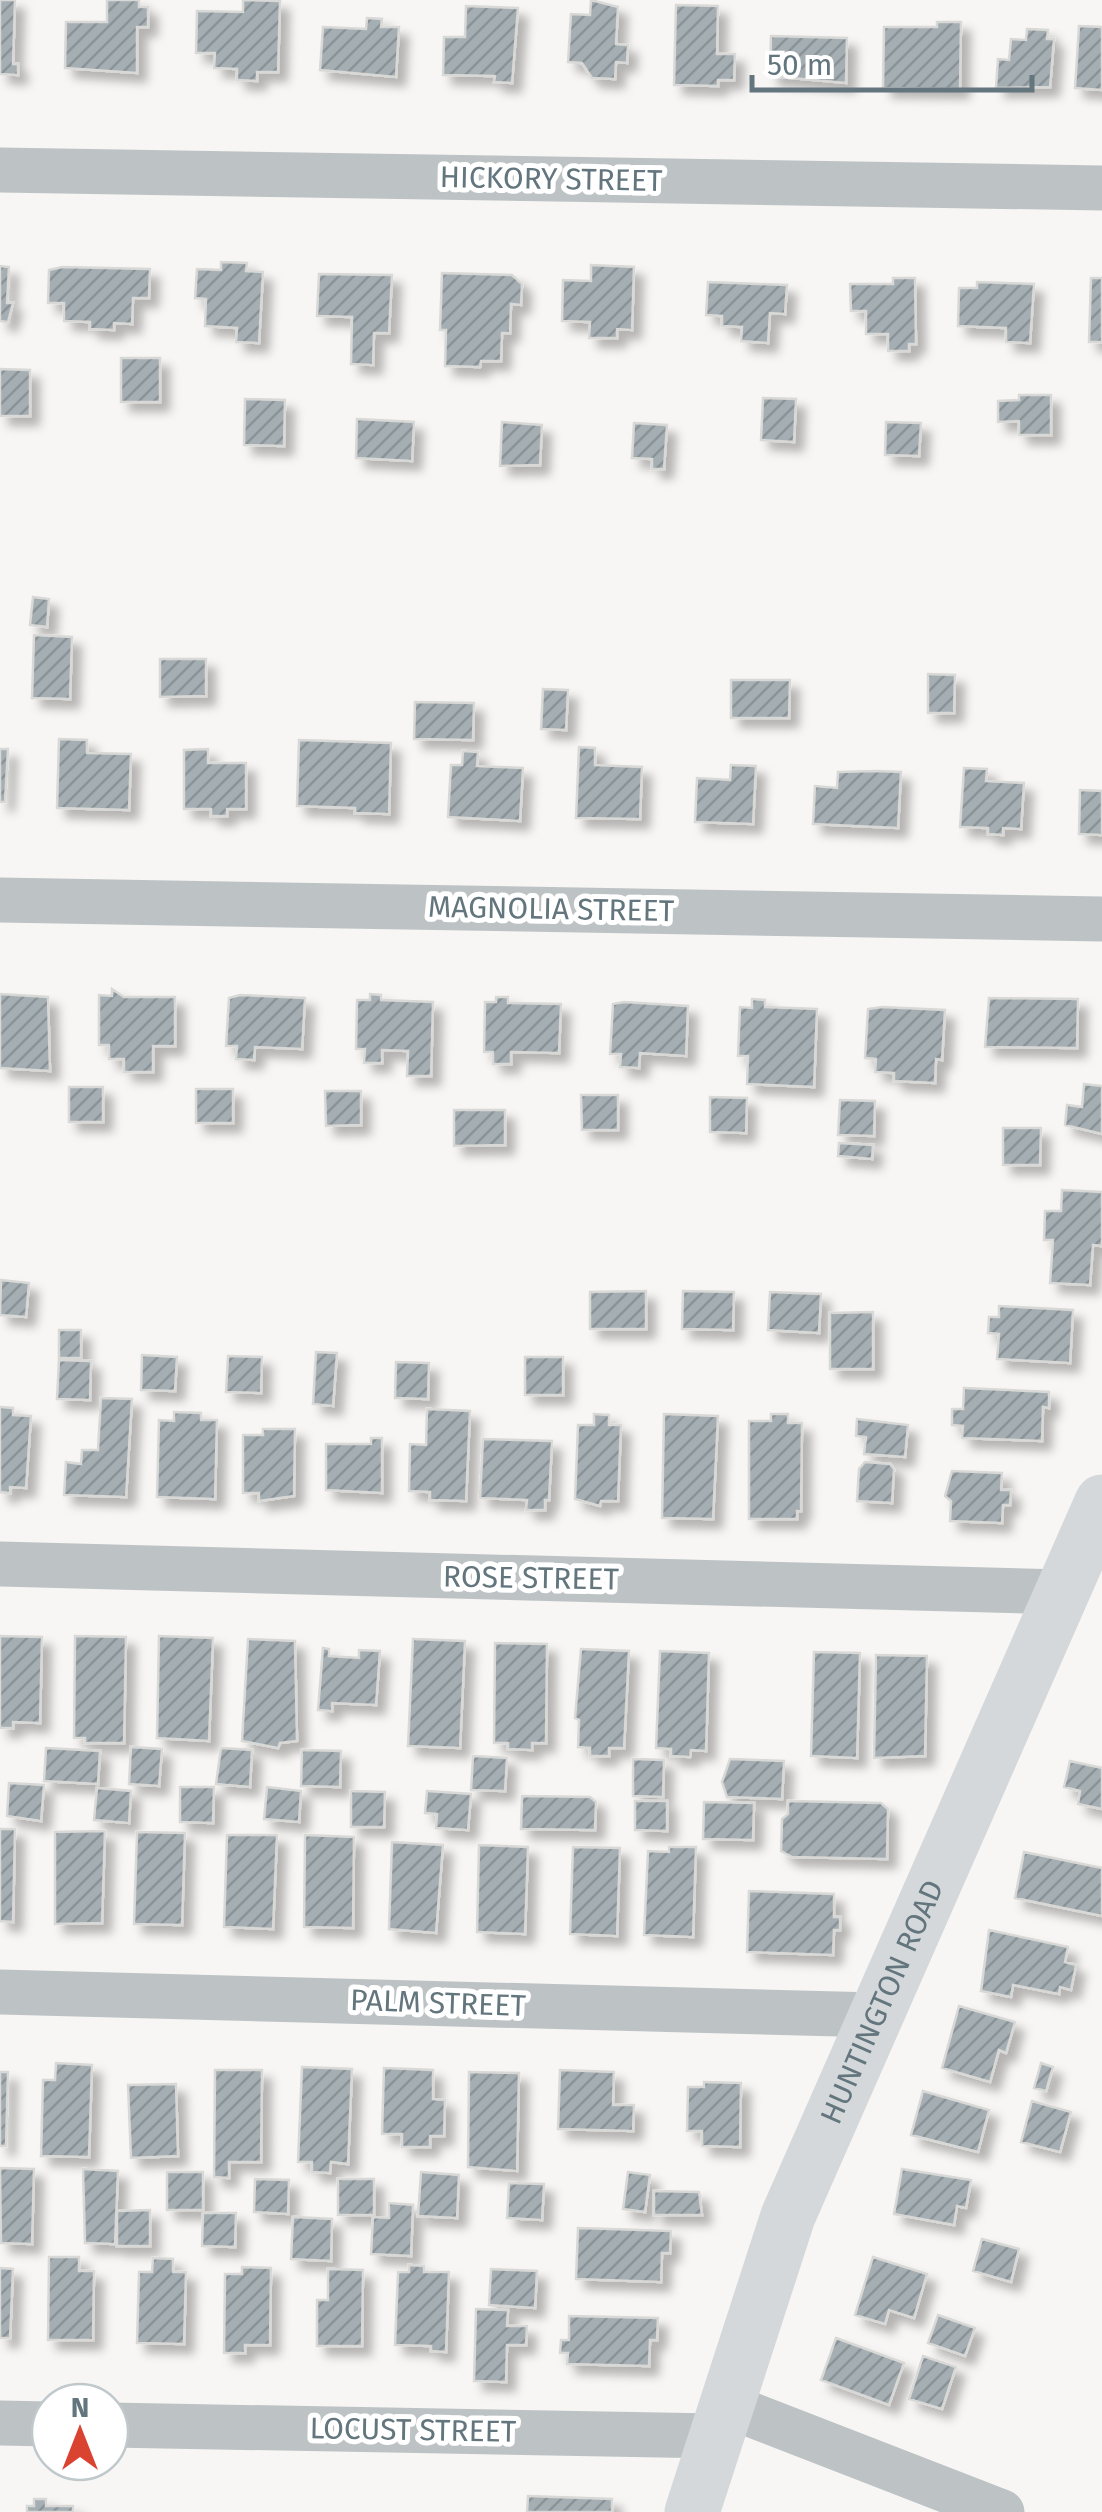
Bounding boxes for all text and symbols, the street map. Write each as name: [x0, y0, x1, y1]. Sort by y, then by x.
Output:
scale bar: [752, 30, 1032, 92]
text: 50 m: [767, 47, 832, 83]
street label: HICKORY STREET: [439, 159, 663, 199]
street label: MAGNOLIA STREET: [428, 889, 675, 929]
street label: ROSE STREET: [443, 1558, 620, 1598]
street label: HUNTINGTON ROAD: [813, 1875, 951, 2129]
street label: PALM STREET: [350, 1982, 527, 2024]
north arrow: [30, 2382, 130, 2482]
text: N: [71, 2391, 89, 2424]
street label: LOCUST STREET: [309, 2410, 517, 2450]

